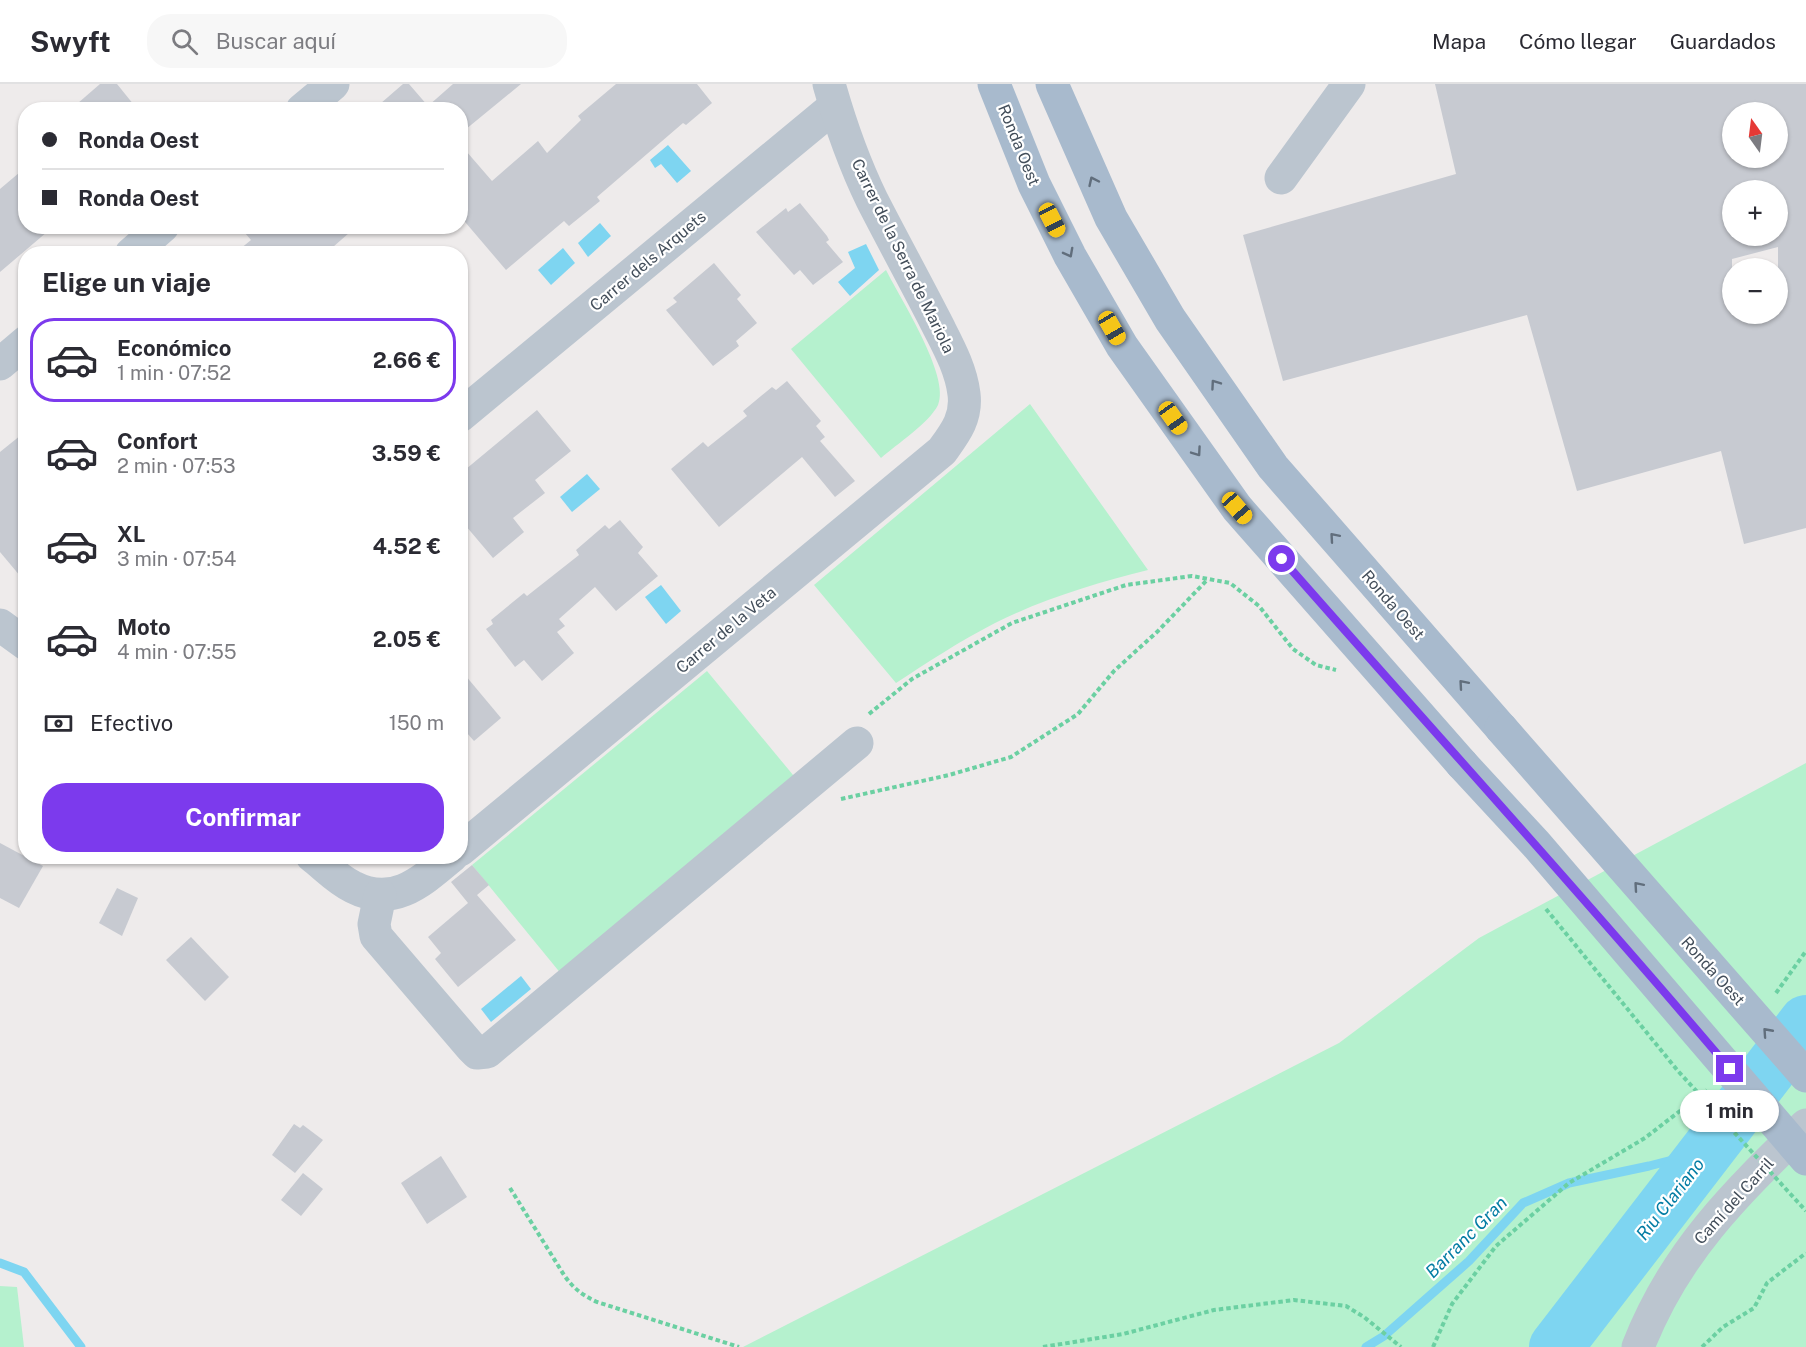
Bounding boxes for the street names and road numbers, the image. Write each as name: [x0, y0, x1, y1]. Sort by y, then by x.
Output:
street label: Ronda Oest: [994, 102, 1044, 188]
street label: Carrer de la Serra de Mariola: [848, 156, 958, 356]
street label: Carrer dels Arquets: [586, 207, 710, 315]
street label: Ronda Oest: [1358, 566, 1428, 644]
street label: Carrer de la Veta: [672, 583, 780, 677]
street label: Ronda Oest: [1677, 933, 1749, 1009]
street label: Camí del Carril: [1690, 1154, 1778, 1248]

